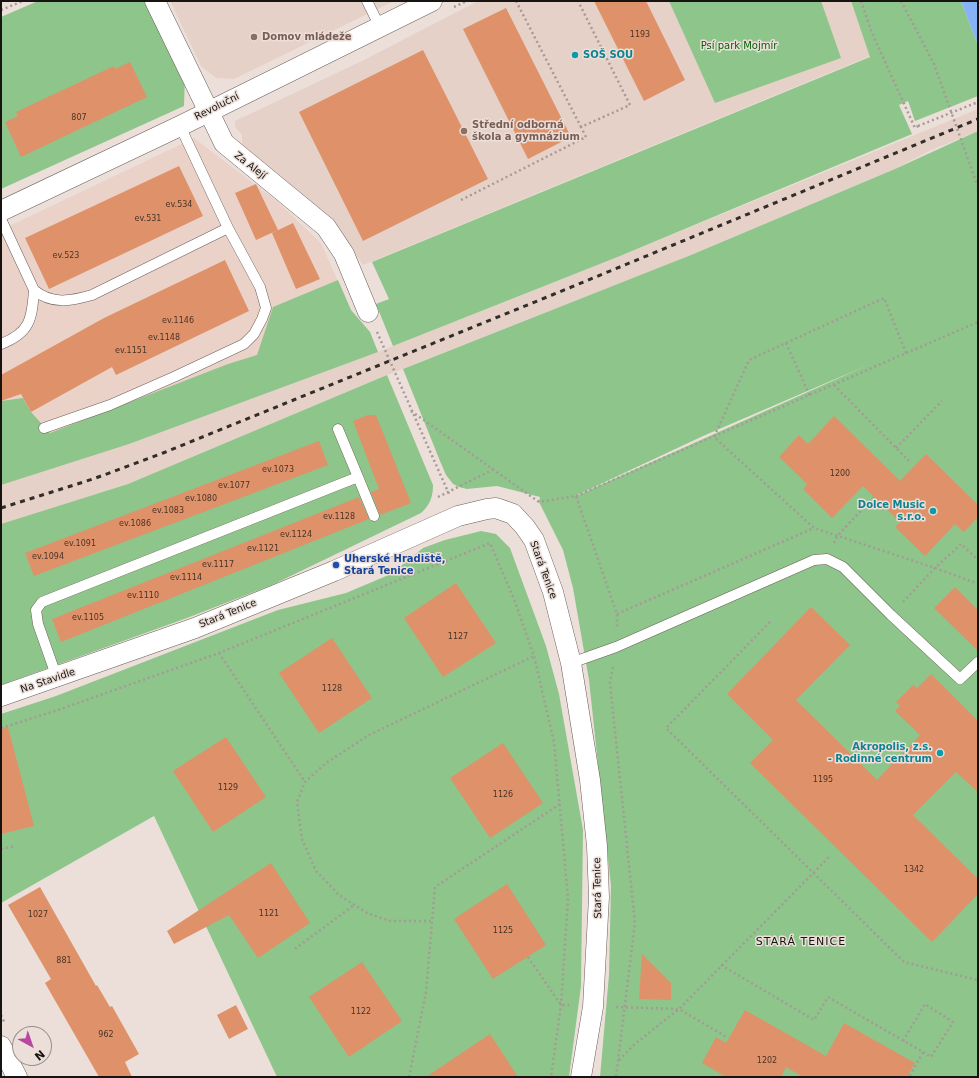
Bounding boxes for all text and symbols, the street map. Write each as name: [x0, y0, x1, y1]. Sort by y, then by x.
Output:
house number: 1193: [630, 30, 650, 40]
place label: Domov mládeže: [262, 31, 352, 43]
marker: Domov mládeže: [249, 32, 259, 42]
park label: Psí park Mojmír: [701, 40, 777, 52]
place label: SOŠ SOU: [583, 49, 633, 61]
marker: SOŠ SOU: [570, 50, 580, 60]
street label: Revoluční: [193, 91, 241, 123]
house number: 807: [71, 113, 87, 123]
place label: Střední odborná škola a gymnázium: [472, 119, 580, 142]
marker: Střední odborná škola a gymnázium: [459, 126, 469, 136]
street label: Za Alejí: [232, 150, 268, 182]
house number: ev.534: [166, 200, 192, 210]
house number: ev.531: [135, 214, 161, 224]
house number: ev.523: [53, 251, 79, 261]
house number: ev.1146: [162, 316, 194, 326]
house number: ev.1148: [148, 333, 180, 343]
house number: ev.1151: [115, 346, 147, 356]
house number: ev.1073: [262, 465, 294, 475]
house number: 1200: [830, 469, 850, 479]
house number: ev.1077: [218, 481, 250, 491]
house number: ev.1080: [185, 494, 217, 504]
place label: Dolce Music s.r.o.: [858, 499, 925, 522]
house number: ev.1083: [152, 506, 184, 516]
marker: Dolce Music s.r.o.: [928, 506, 938, 516]
house number: ev.1128: [323, 512, 355, 522]
house number: ev.1086: [119, 519, 151, 529]
house number: ev.1124: [280, 530, 312, 540]
house number: ev.1091: [64, 539, 96, 549]
street label: Stará Tenice: [527, 539, 559, 601]
house number: ev.1121: [247, 544, 279, 554]
house number: ev.1094: [32, 552, 64, 562]
place label: Uherské Hradiště, Stará Tenice: [344, 553, 445, 576]
house number: ev.1117: [202, 560, 234, 570]
marker: Uherské Hradiště, Stará Tenice: [331, 560, 341, 570]
house number: ev.1114: [170, 573, 202, 583]
house number: ev.1110: [127, 591, 159, 601]
street label: Stará Tenice: [197, 597, 259, 631]
house number: ev.1105: [72, 613, 104, 623]
house number: 1127: [448, 632, 468, 642]
street label: Na Stavidle: [19, 666, 77, 696]
house number: 1128: [322, 684, 342, 694]
place label: Akropolis, z.s. - Rodinné centrum: [828, 741, 932, 764]
marker: Akropolis, z.s. - Rodinné centrum: [935, 748, 945, 758]
house number: 1195: [813, 775, 833, 785]
house number: 1129: [218, 783, 238, 793]
house number: 1126: [493, 790, 513, 800]
street label: Stará Tenice: [591, 857, 605, 919]
house number: 1342: [904, 865, 924, 875]
house number: 1121: [259, 909, 279, 919]
house number: 1027: [28, 910, 48, 920]
house number: 1125: [493, 926, 513, 936]
district label: STARÁ TENICE: [756, 935, 846, 949]
house number: 881: [56, 956, 72, 966]
house number: 1122: [351, 1007, 371, 1017]
north arrow: [12, 1026, 52, 1066]
house number: 962: [98, 1030, 114, 1040]
text: N: [32, 1047, 47, 1063]
house number: 1202: [757, 1056, 777, 1066]

